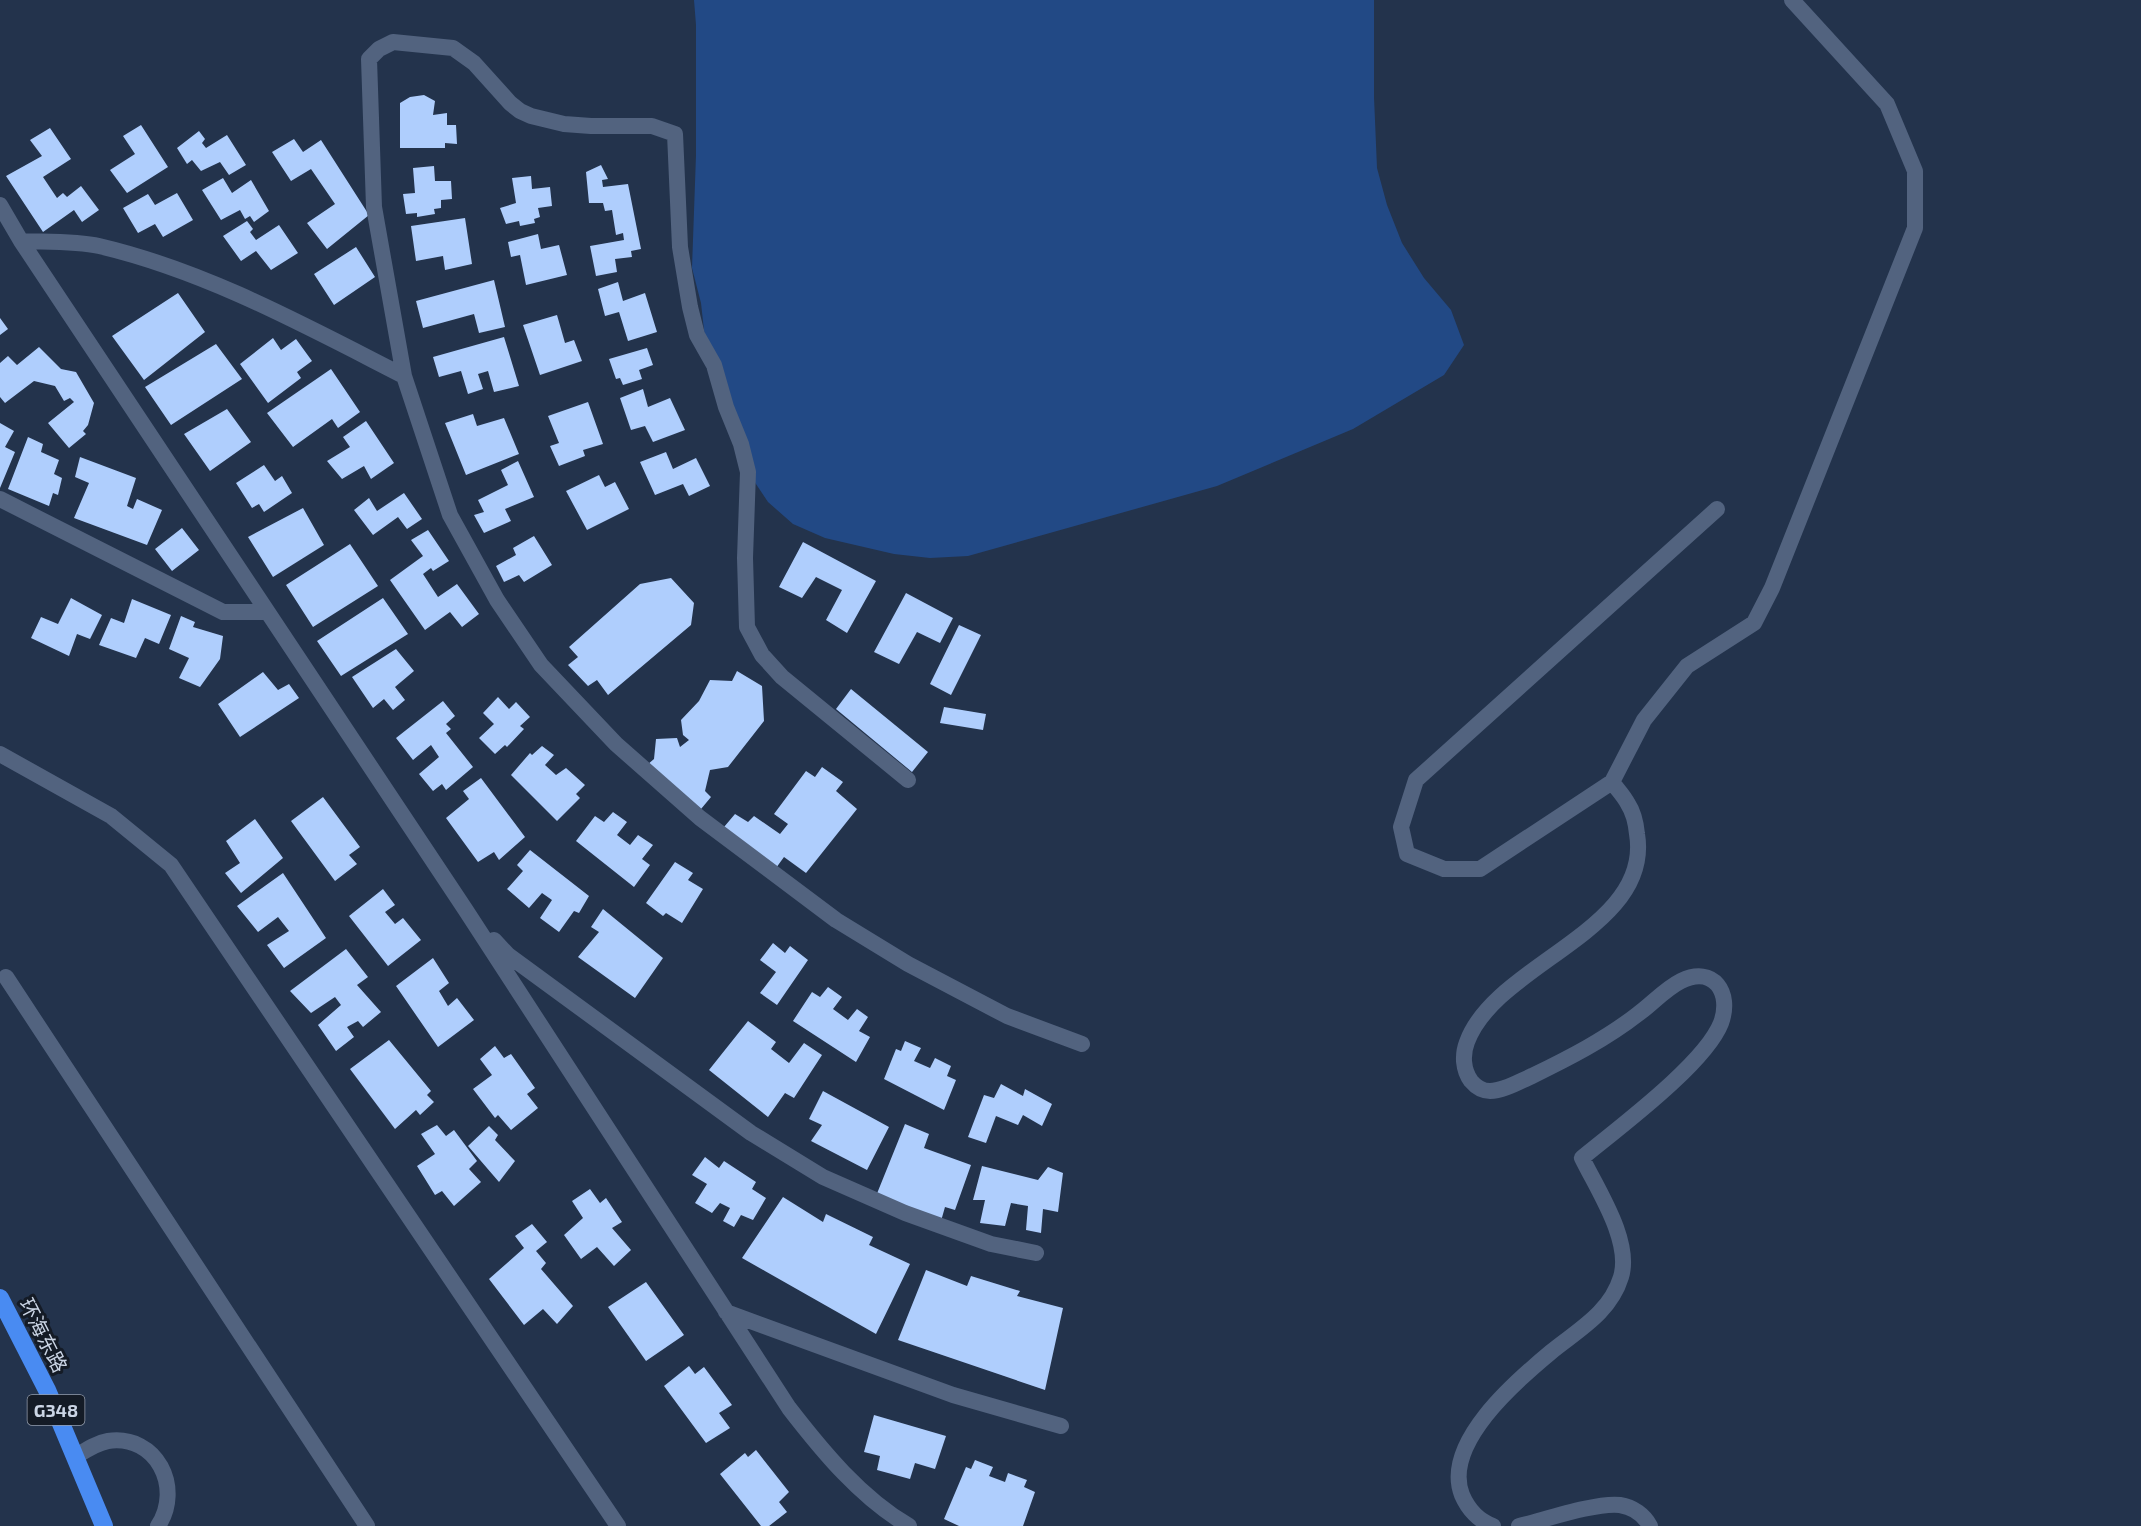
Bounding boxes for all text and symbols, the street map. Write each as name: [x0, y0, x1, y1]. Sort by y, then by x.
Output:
street label: 环海东路: [15, 1294, 73, 1376]
road number: G348: [28, 1395, 84, 1425]

